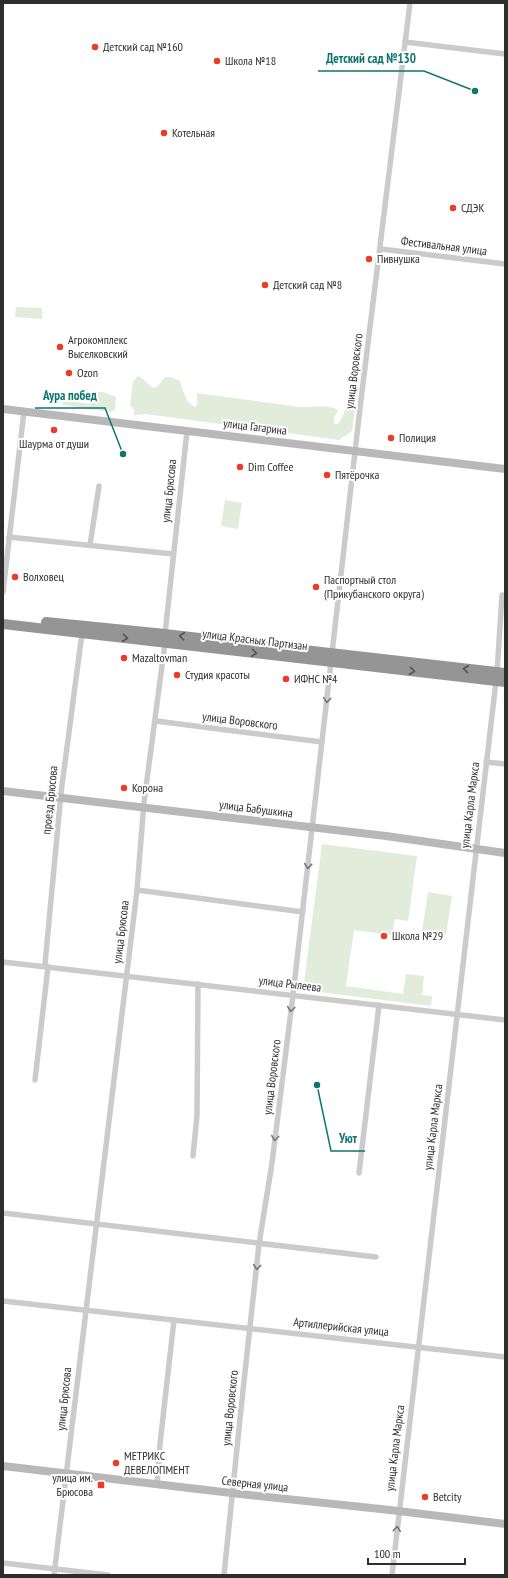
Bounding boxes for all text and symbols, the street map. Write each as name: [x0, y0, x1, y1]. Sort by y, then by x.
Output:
place label: Детский сад №160: [103, 39, 183, 54]
marker: Детский сад №160: [90, 42, 100, 52]
callout: Детский сад №130: [318, 46, 424, 71]
text: Детский сад №130: [326, 50, 416, 67]
place label: Школа №18: [225, 53, 276, 68]
marker: Школа №18: [212, 56, 222, 66]
place label: Котельная: [172, 125, 215, 140]
marker: Котельная: [159, 128, 169, 138]
place label: СДЭК: [461, 200, 484, 215]
marker: СДЭК: [448, 203, 458, 213]
street label: Фестивальная улица: [400, 233, 488, 258]
place label: Пивнушка: [377, 251, 420, 266]
marker: Пивнушка: [364, 254, 374, 264]
place label: Детский сад №8: [273, 277, 342, 292]
marker: Детский сад №8: [260, 280, 270, 290]
place label: Агрокомплекс Выселковский: [68, 332, 128, 361]
street label: улица Воровского: [341, 332, 366, 409]
marker: Агрокомплекс Выселковский: [55, 342, 65, 352]
place label: Ozon: [77, 365, 98, 380]
marker: Ozon: [64, 368, 74, 378]
callout: Аура побед: [35, 383, 105, 408]
text: Аура побед: [42, 387, 98, 404]
street label: улица Гагарина: [222, 415, 288, 438]
marker: Шаурма от души: [49, 425, 59, 435]
place label: Полиция: [399, 430, 436, 445]
marker: Полиция: [386, 433, 396, 443]
place label: Шаурма от души: [19, 436, 89, 451]
street label: улица Брюсова: [158, 458, 179, 523]
place label: Dim Coffee: [248, 459, 293, 474]
marker: Dim Coffee: [235, 462, 245, 472]
place label: Пятёрочка: [335, 467, 379, 482]
marker: Пятёрочка: [322, 470, 332, 480]
place label: Волховец: [23, 569, 64, 584]
marker: Волховец: [10, 572, 20, 582]
place label: Паспортный стол (Прикубанского округа): [324, 572, 424, 601]
marker: Паспортный стол (Прикубанского округа): [311, 582, 321, 592]
street label: улица Красных Партизан: [202, 626, 308, 653]
one-way arrow: [179, 632, 185, 641]
one-way arrow: [122, 633, 128, 642]
one-way arrow: [251, 648, 257, 657]
place label: Mazaltovman: [132, 650, 187, 665]
marker: Mazaltovman: [119, 653, 129, 663]
one-way arrow: [463, 665, 469, 674]
one-way arrow: [409, 666, 415, 675]
place label: Студия красоты: [185, 667, 250, 682]
marker: Студия красоты: [172, 670, 182, 680]
place label: ИФНС №4: [294, 671, 338, 686]
marker: ИФНС №4: [281, 674, 291, 684]
one-way arrow: [323, 697, 332, 703]
street label: улица Воровского: [202, 708, 279, 733]
street label: улица Карла Маркса: [457, 761, 482, 849]
street label: проезд Брюсова: [38, 765, 61, 835]
place label: Корона: [132, 780, 163, 795]
marker: Корона: [119, 783, 129, 793]
street label: улица Бабушкина: [218, 797, 294, 820]
one-way arrow: [304, 863, 313, 869]
street label: улица Брюсова: [109, 899, 132, 964]
place label: Школа №29: [392, 928, 443, 943]
marker: Школа №29: [379, 931, 389, 941]
street label: улица Рылеева: [258, 972, 322, 995]
one-way arrow: [287, 1006, 296, 1012]
street label: улица Воровского: [259, 1038, 284, 1115]
street label: улица Карла Маркса: [420, 1083, 445, 1171]
callout: Уют: [331, 1126, 365, 1151]
text: Уют: [338, 1130, 358, 1147]
one-way arrow: [271, 1135, 280, 1141]
one-way arrow: [253, 1264, 262, 1270]
street label: Артиллерийская улица: [293, 1314, 390, 1339]
street label: улица Брюсова: [53, 1366, 74, 1431]
street label: улица Воровского: [218, 1369, 241, 1446]
street label: улица Карла Маркса: [382, 1404, 407, 1492]
place label: МЕТРИКС ДЕВЕЛОПМЕНТ: [124, 1448, 191, 1477]
marker: МЕТРИКС ДЕВЕЛОПМЕНТ: [111, 1458, 121, 1468]
place label: улица им. Брюсова: [52, 1470, 93, 1499]
street label: Северная улица: [221, 1473, 289, 1494]
marker: улица им. Брюсова: [96, 1480, 106, 1490]
place label: Betcity: [433, 1489, 462, 1504]
marker: Betcity: [420, 1492, 430, 1502]
one-way arrow: [392, 1526, 401, 1532]
scale bar: [368, 1540, 465, 1566]
text: 100 m: [374, 1546, 401, 1561]

